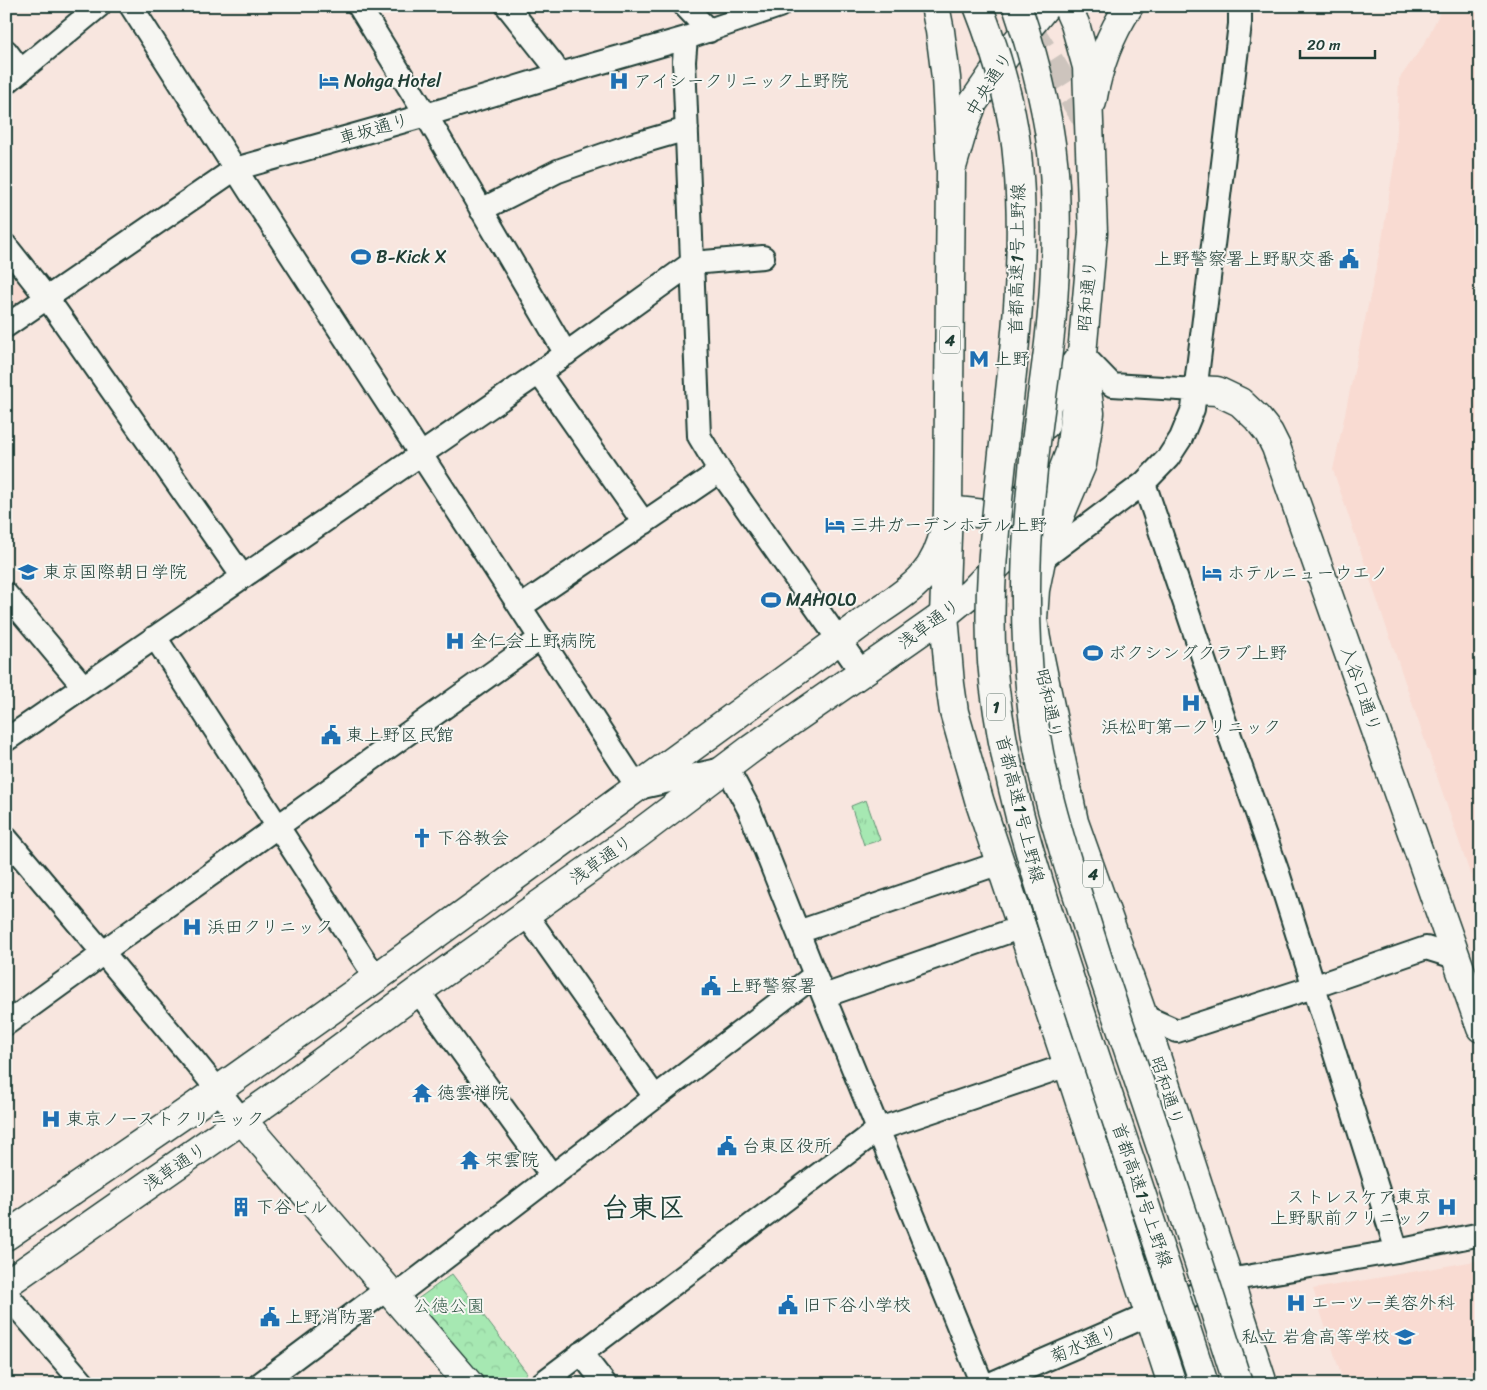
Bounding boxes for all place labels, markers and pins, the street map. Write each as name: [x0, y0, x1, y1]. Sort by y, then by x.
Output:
place label: Nohga Hotel: [344, 65, 442, 97]
place label: アイシークリニック上野院: [634, 65, 849, 97]
hotel icon: Nohga Hotel: [318, 70, 340, 92]
hospital icon: アイシークリニック上野院: [608, 70, 630, 92]
place label: B-Kick X: [376, 241, 447, 273]
place label: 上野警察署上野駅交番: [1154, 243, 1334, 275]
sports icon: B-Kick X: [350, 246, 372, 268]
public building icon: 上野警察署上野駅交番: [1338, 248, 1360, 270]
place label: 上野: [994, 343, 1030, 375]
metro station icon: 上野: [968, 348, 990, 370]
place label: 三井ガーデンホテル上野: [850, 509, 1047, 541]
hotel icon: 三井ガーデンホテル上野: [824, 514, 846, 536]
place label: 東京国際朝日学院: [43, 556, 187, 588]
place label: ホテルニューウエノ: [1227, 557, 1388, 589]
school or university icon: 東京国際朝日学院: [17, 561, 39, 583]
hotel icon: ホテルニューウエノ: [1201, 562, 1223, 584]
place label: MAHOLO: [786, 584, 857, 616]
sports icon: MAHOLO: [760, 589, 782, 611]
place label: 全仁会上野病院: [470, 625, 596, 657]
hospital icon: 全仁会上野病院: [444, 630, 466, 652]
place label: ボクシングクラブ上野: [1108, 637, 1287, 669]
sports icon: ボクシングクラブ上野: [1082, 642, 1104, 664]
hospital icon: 浜松町第一クリニック: [1180, 692, 1202, 714]
place label: 浜松町第一クリニック: [1101, 711, 1281, 743]
place label: 東上野区民館: [346, 719, 454, 751]
public building icon: 東上野区民館: [320, 724, 342, 746]
place label: 下谷教会: [437, 822, 509, 854]
church icon: 下谷教会: [411, 827, 433, 849]
place label: 浜田クリニック: [207, 911, 333, 943]
hospital icon: 浜田クリニック: [181, 916, 203, 938]
place label: 上野警察署: [726, 970, 816, 1002]
public building icon: 上野警察署: [700, 975, 722, 997]
place label: 徳雲禅院: [437, 1077, 509, 1109]
temple icon: 徳雲禅院: [411, 1082, 433, 1104]
place label: 東京ノーストクリニック: [66, 1103, 264, 1135]
hospital icon: 東京ノーストクリニック: [40, 1108, 62, 1130]
place label: 台東区役所: [742, 1130, 832, 1162]
public building icon: 台東区役所: [716, 1135, 738, 1157]
place label: 宋雲院: [485, 1144, 539, 1176]
temple icon: 宋雲院: [459, 1149, 481, 1171]
place label: ストレスケア東京 上野駅前クリニック: [1270, 1181, 1432, 1234]
place label: 下谷ビル: [256, 1191, 328, 1223]
building icon: 下谷ビル: [230, 1196, 252, 1218]
hospital icon: ストレスケア東京 上野駅前クリニック: [1436, 1196, 1458, 1218]
place label: エーツー美容外科: [1311, 1287, 1455, 1319]
place label: 旧下谷小学校: [803, 1289, 911, 1321]
hospital icon: エーツー美容外科: [1285, 1292, 1307, 1314]
public building icon: 旧下谷小学校: [777, 1294, 799, 1316]
place label: 上野消防署: [285, 1301, 375, 1333]
public building icon: 上野消防署: [259, 1306, 281, 1328]
place label: 私立 岩倉高等学校: [1241, 1321, 1390, 1353]
school or university icon: 私立 岩倉高等学校: [1394, 1326, 1416, 1348]

